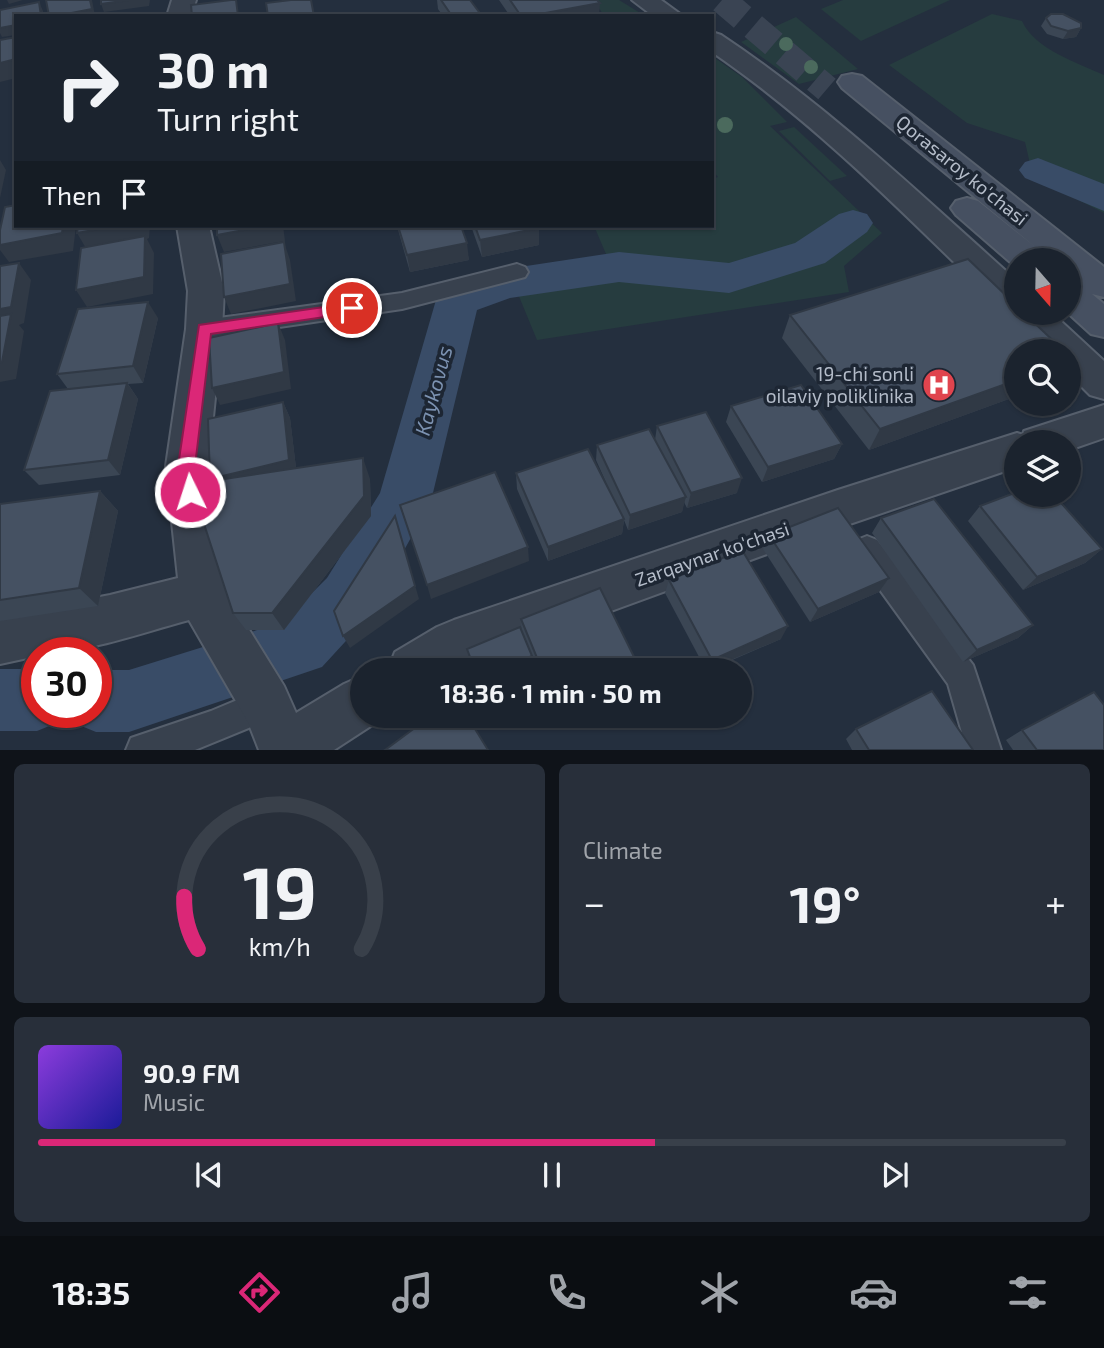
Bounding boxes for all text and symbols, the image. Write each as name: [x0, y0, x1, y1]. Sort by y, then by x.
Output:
text: 30 m: [157, 39, 269, 98]
icon: right: [42, 42, 133, 133]
text: Turn right: [157, 99, 299, 137]
street label: Qorasaroy ko'chasi: [892, 110, 1033, 230]
icon: arrive: [115, 175, 153, 213]
text: Then: [42, 179, 101, 210]
north arrow: [1004, 248, 1082, 326]
map controls: [1004, 248, 1081, 507]
pin: [322, 278, 382, 338]
icon: arrive: [333, 289, 371, 327]
button: search: [1004, 339, 1081, 416]
water label: Kaykovus: [409, 343, 457, 438]
place label: 19-chi sonli oilaviy poliklinika: [766, 362, 914, 407]
hospital icon: 19-chi sonli oilaviy poliklinika: [920, 366, 958, 404]
button: layers: [1004, 430, 1081, 507]
position arrow: [153, 455, 227, 529]
street label: Zarqaynar ko'chasi: [632, 516, 792, 591]
speed limit sign: 30: [21, 637, 112, 728]
text: 18:36 · 1 min · 50 m: [440, 677, 662, 708]
text: Climate: [583, 836, 663, 864]
text: 19: [242, 847, 317, 935]
text: 19°: [790, 871, 861, 933]
text: −: [583, 879, 605, 925]
text: +: [1045, 879, 1066, 925]
text: km/h: [248, 931, 311, 961]
text: 90.9 FM: [143, 1057, 240, 1088]
text: Music: [143, 1088, 205, 1116]
icon: previous: [190, 1156, 228, 1194]
icon: pause: [533, 1156, 571, 1194]
icon: next: [876, 1156, 914, 1194]
icon: directions: [235, 1268, 284, 1317]
icon: music: [388, 1268, 437, 1317]
icon: phone: [542, 1268, 591, 1317]
icon: climate: [695, 1268, 744, 1317]
icon: car: [849, 1268, 898, 1317]
icon: filters: [1003, 1268, 1052, 1317]
text: 18:35: [52, 1273, 130, 1311]

